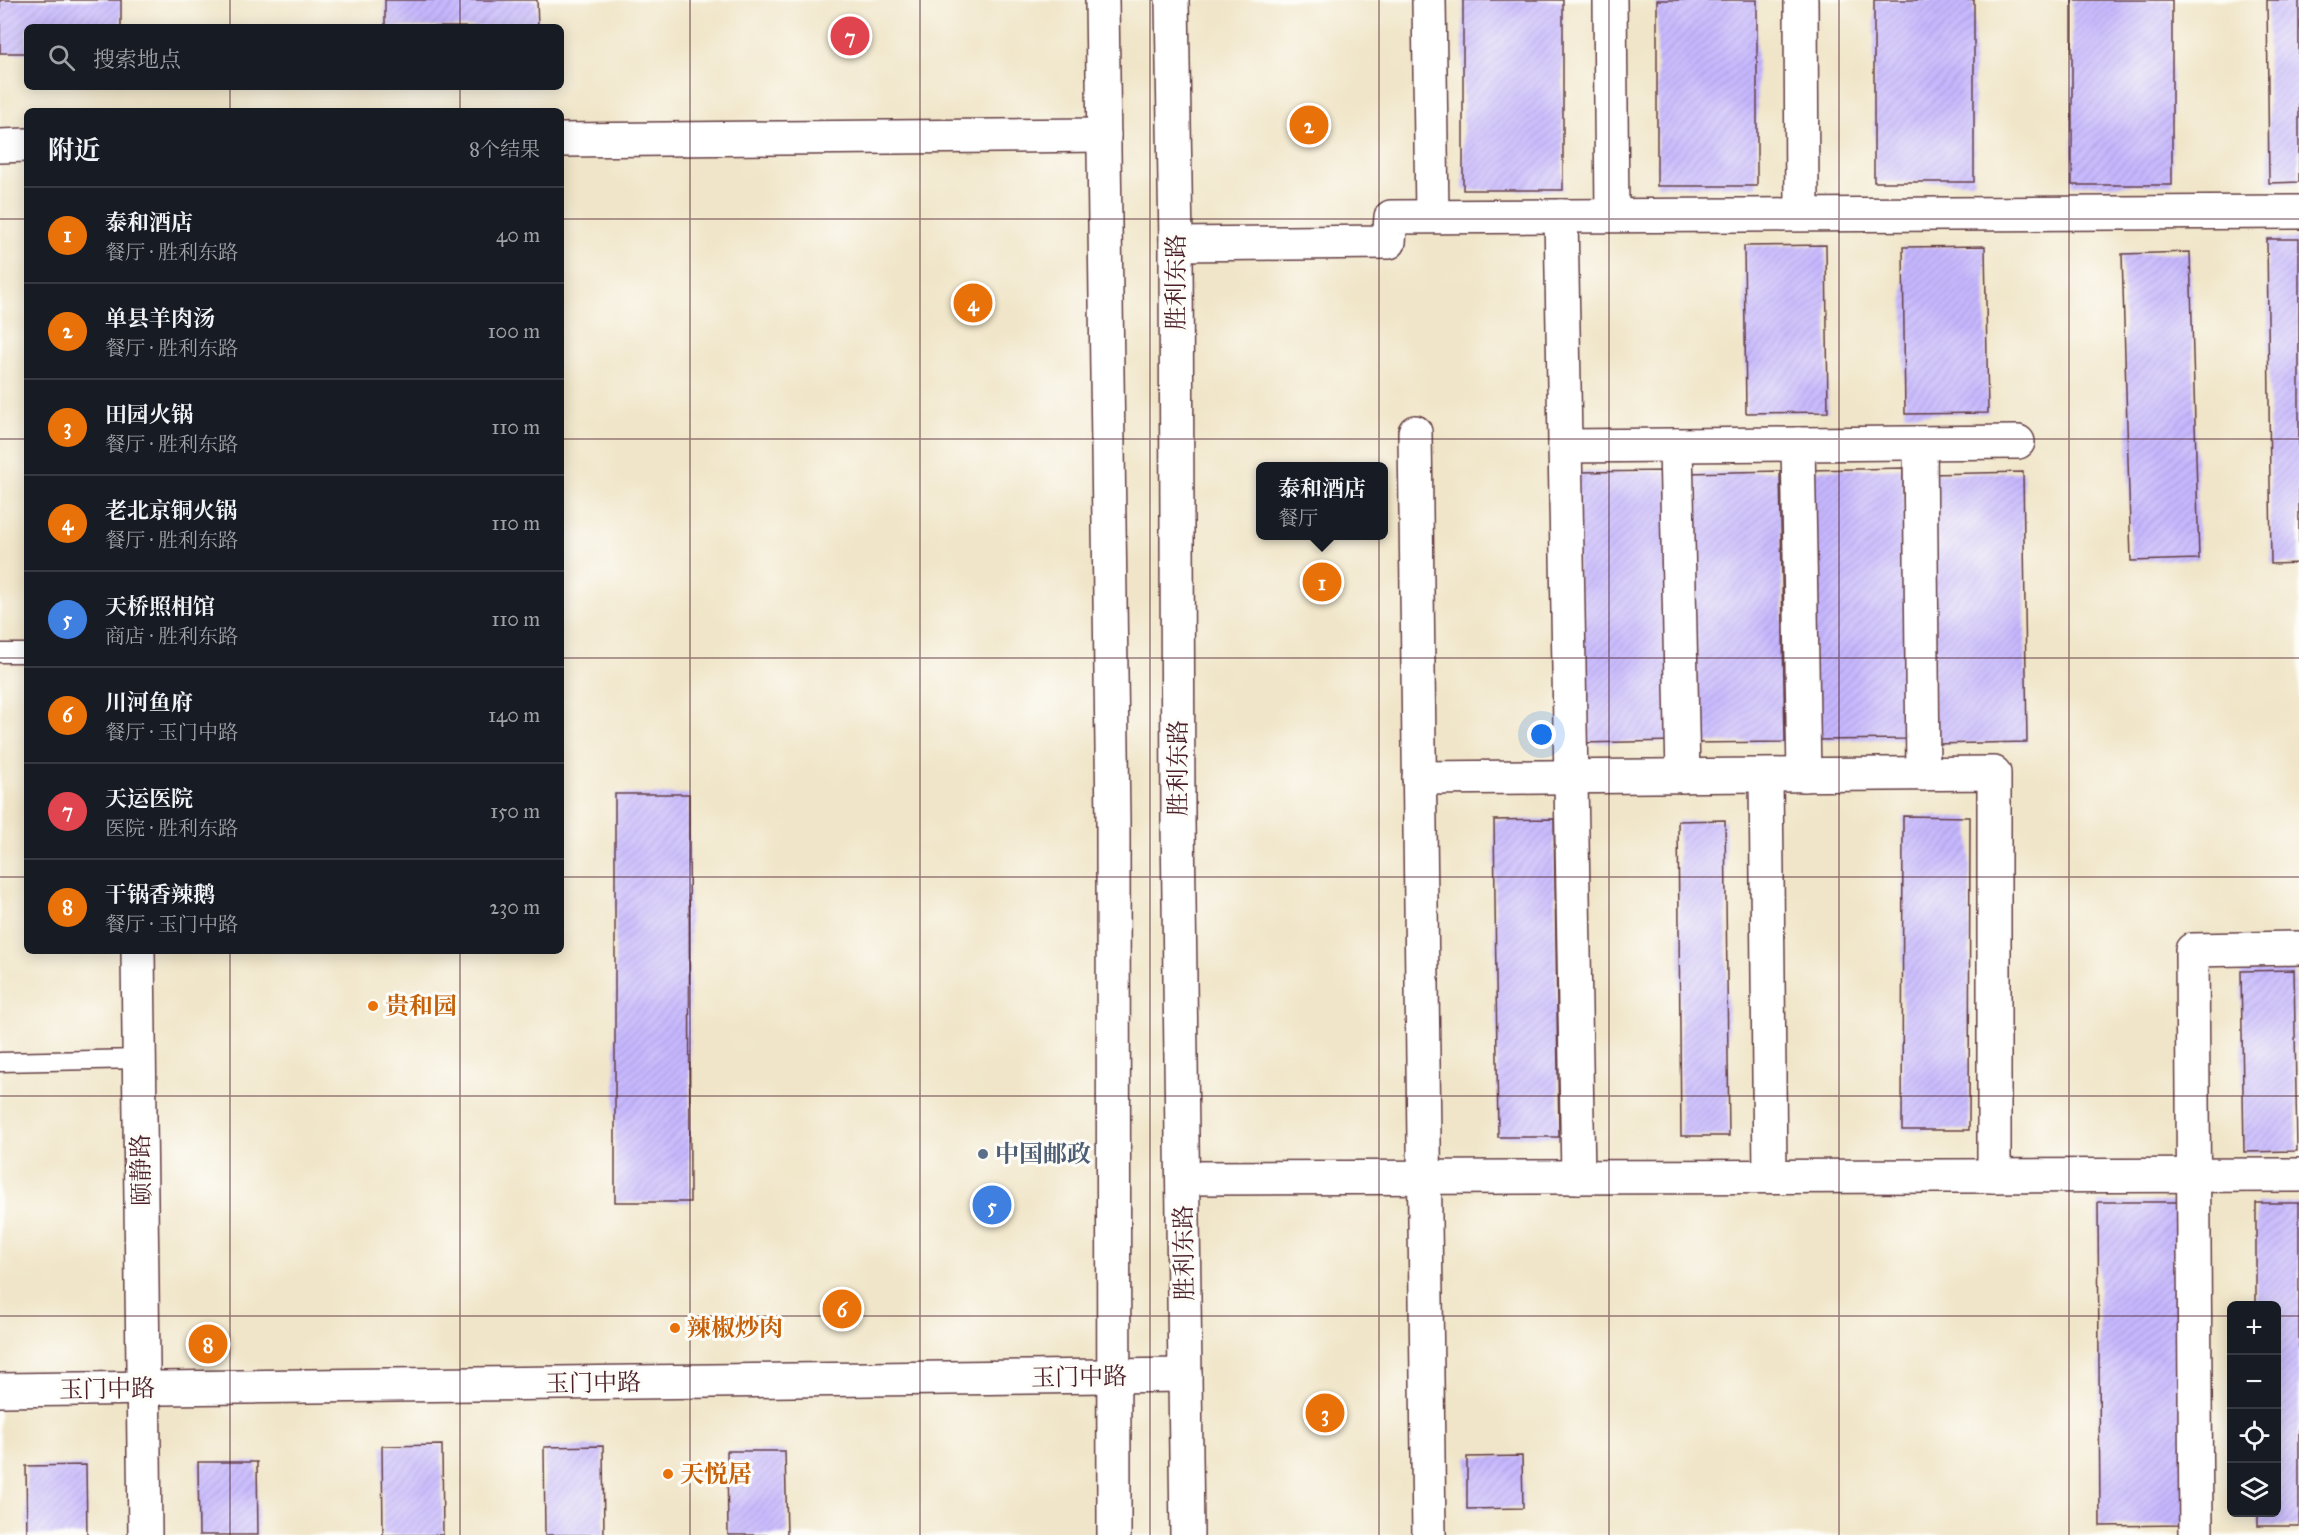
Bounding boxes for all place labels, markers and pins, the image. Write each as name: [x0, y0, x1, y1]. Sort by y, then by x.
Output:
pin: 7: [830, 14, 870, 58]
pin: 2: [1290, 102, 1328, 148]
pin: 4: [954, 280, 992, 326]
pin: 1: [1302, 560, 1342, 604]
place label: 贵和园: [385, 991, 457, 1021]
marker: 贵和园: [366, 999, 380, 1013]
place label: 中国邮政: [995, 1139, 1091, 1169]
marker: 中国邮政: [976, 1147, 990, 1161]
pin: 5: [972, 1182, 1012, 1228]
pin: 6: [822, 1286, 862, 1332]
place label: 辣椒炒肉: [687, 1313, 783, 1343]
marker: 辣椒炒肉: [668, 1321, 682, 1335]
pin: 8: [188, 1322, 228, 1366]
pin: 3: [1306, 1390, 1344, 1436]
place label: 天悦居: [680, 1459, 752, 1489]
marker: 天悦居: [661, 1467, 675, 1481]

